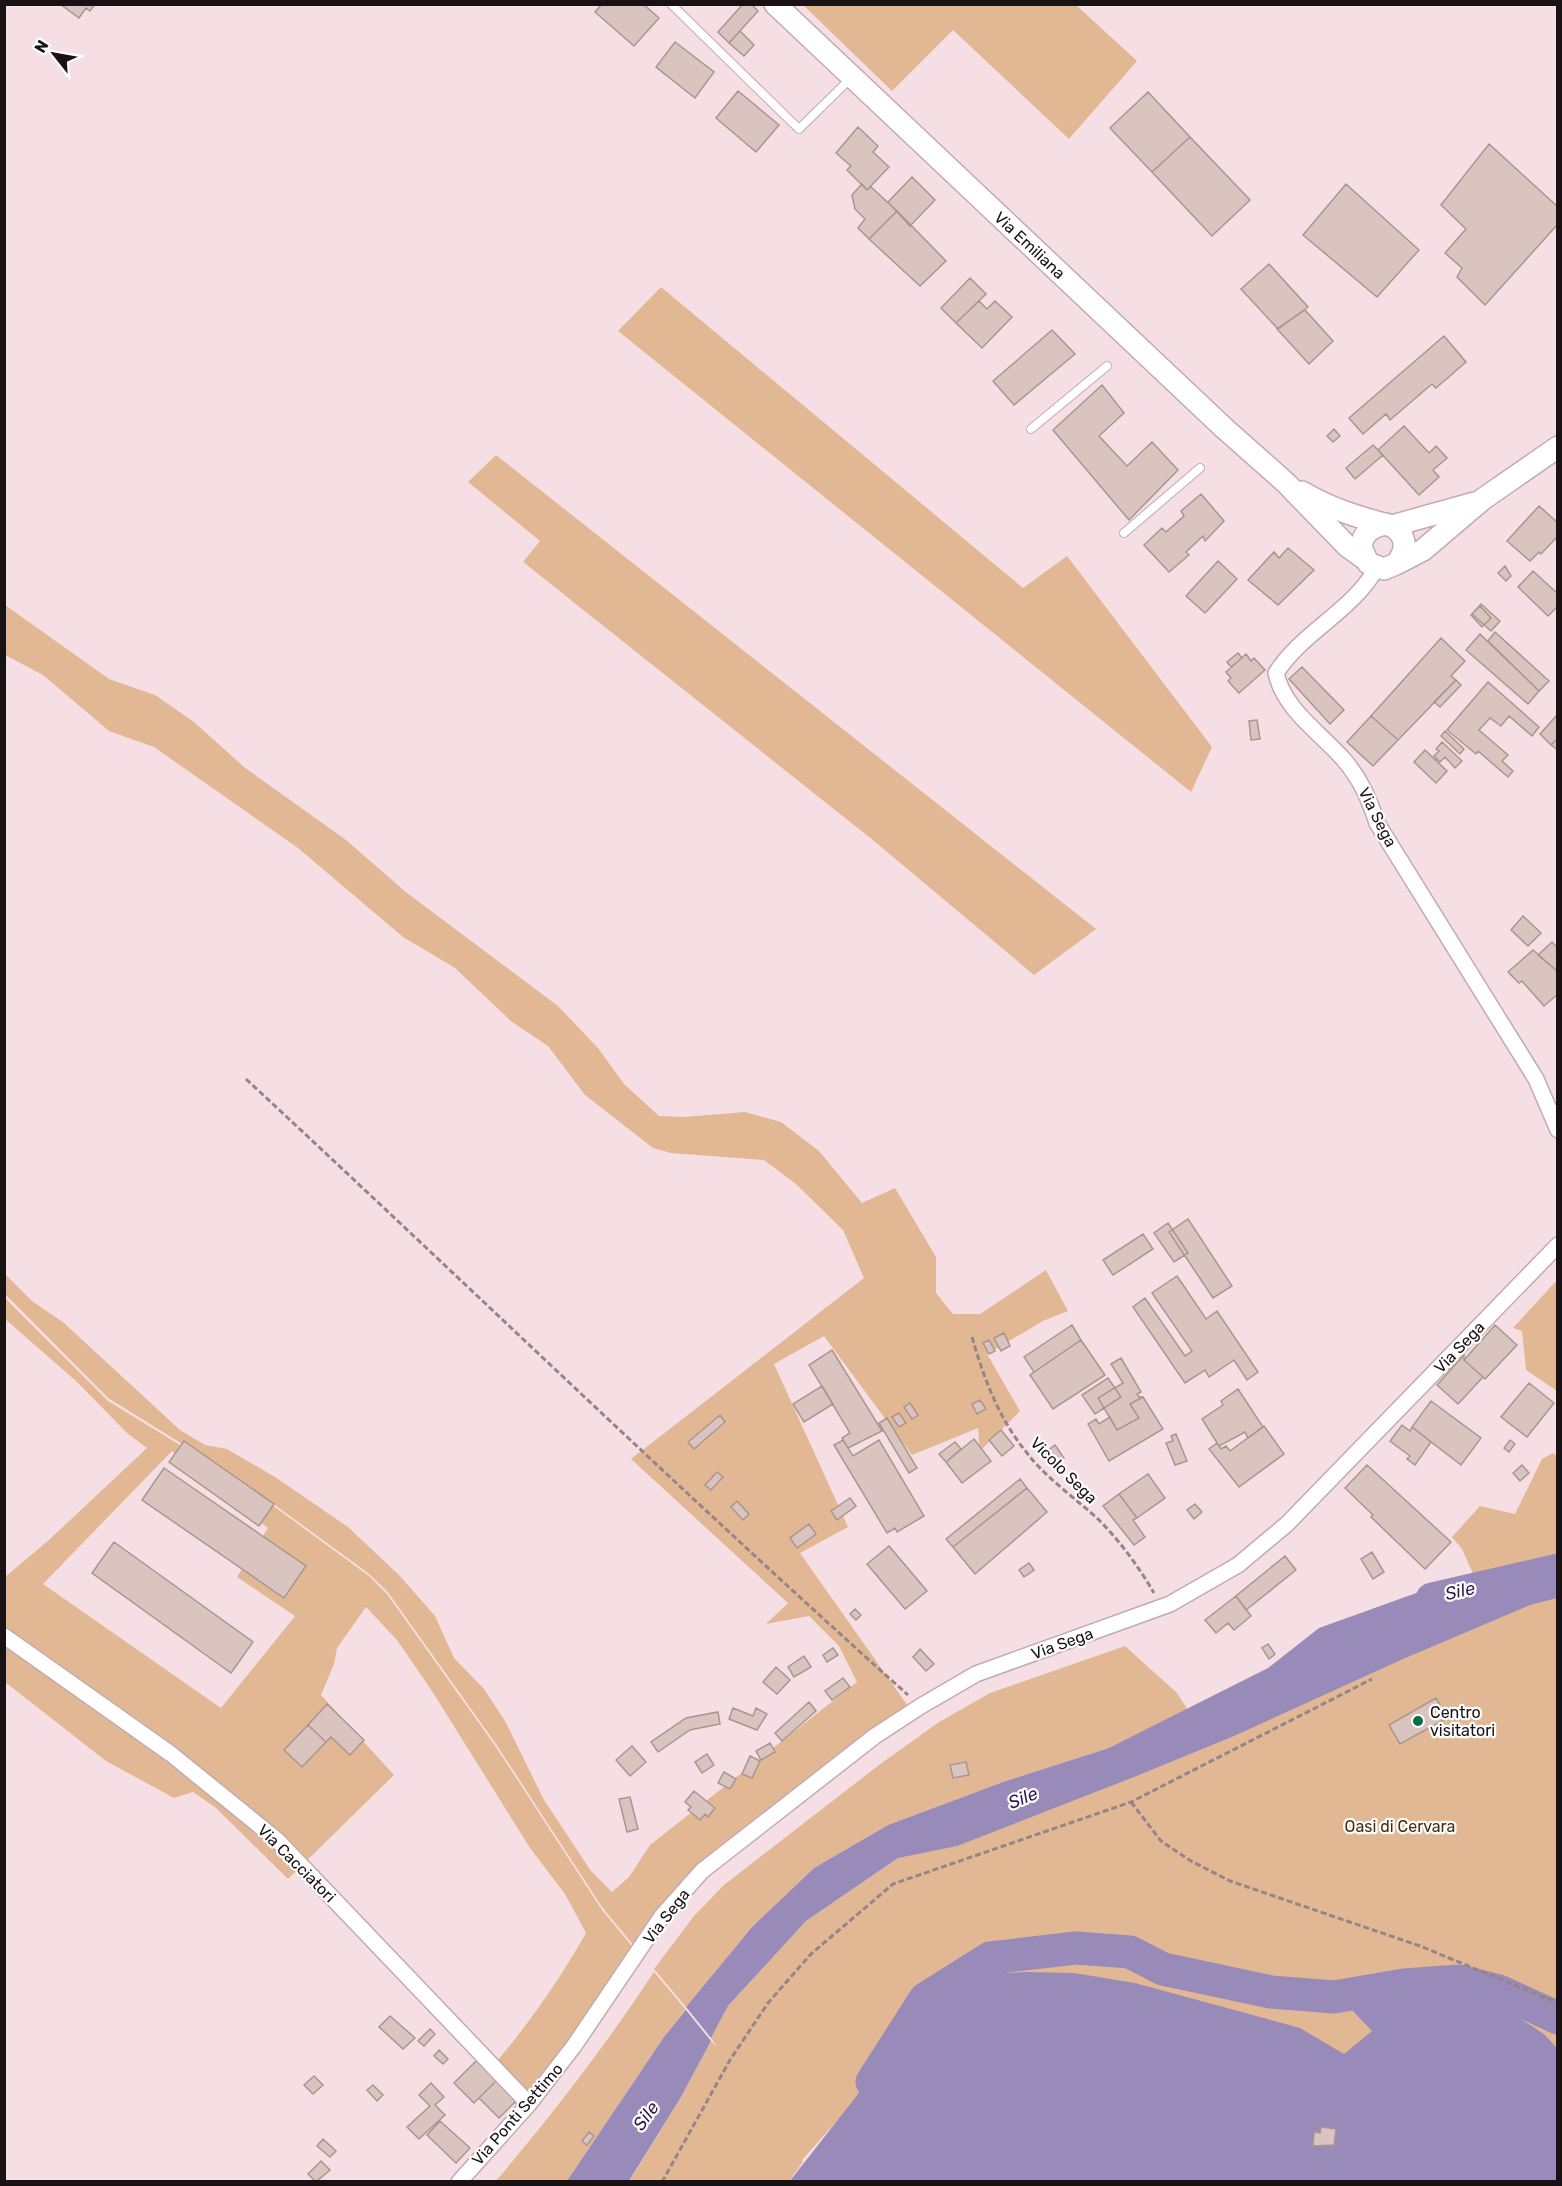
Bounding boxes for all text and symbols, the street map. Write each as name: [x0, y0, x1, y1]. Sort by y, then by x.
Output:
north arrow: [24, 24, 84, 84]
text: N: [30, 37, 53, 56]
street label: Via Emiliana: [990, 208, 1069, 283]
street label: Via Sega: [1354, 784, 1401, 850]
street label: Via Sega: [1430, 1318, 1489, 1377]
street label: Vicolo Sega: [1026, 1433, 1101, 1508]
water label: Sile: [1443, 1577, 1477, 1605]
street label: Via Sega: [1029, 1624, 1096, 1663]
place label: Centro visitatori: [1430, 1703, 1495, 1740]
marker: Centro visitatori: [1411, 1714, 1425, 1728]
water label: Sile: [1005, 1782, 1041, 1814]
park label: Oasi di Cervara: [1345, 1817, 1455, 1836]
street label: Via Cacciatori: [254, 1820, 340, 1906]
street label: Via Sega: [639, 1885, 694, 1948]
street label: Via Ponti Settimo: [468, 2060, 567, 2169]
water label: Sile: [628, 2097, 664, 2135]

